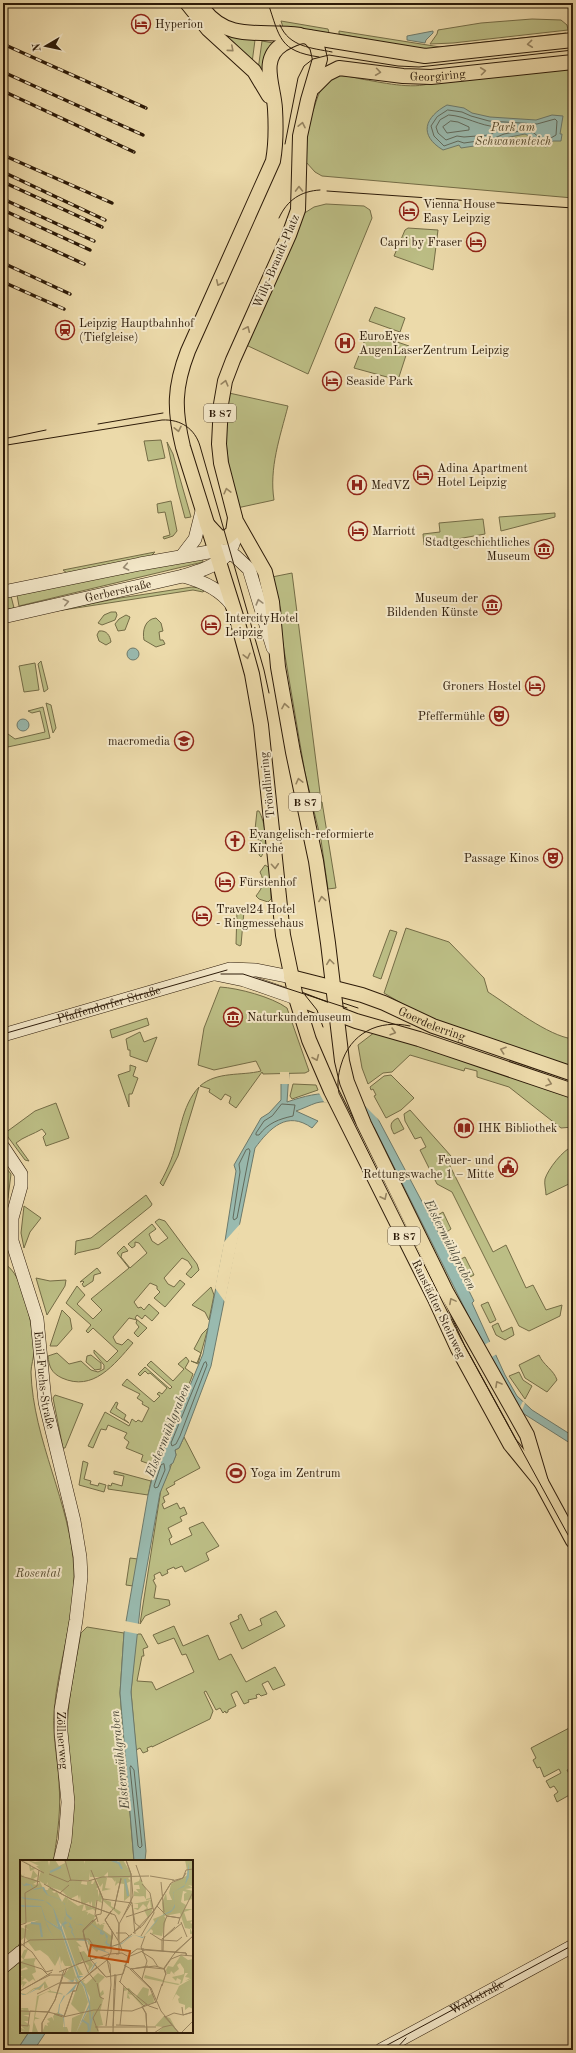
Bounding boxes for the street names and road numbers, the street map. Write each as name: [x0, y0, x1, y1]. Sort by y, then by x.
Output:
street label: Georgiring: [409, 68, 467, 84]
street label: Willy-Brandt-Platz: [252, 213, 302, 310]
road number: B 87: [204, 404, 236, 422]
street label: Gerberstraße: [84, 578, 153, 605]
street label: Tröndlinring: [259, 751, 277, 818]
road number: B 87: [289, 793, 321, 811]
street label: Pfaffendorfer Straße: [56, 984, 163, 1026]
street label: Goerdelerring: [396, 1005, 467, 1044]
road number: B 87: [388, 1227, 420, 1245]
street label: Ranstädter Steinweg: [409, 1258, 467, 1361]
street label: Emil-Fuchs-Straße: [31, 1330, 56, 1431]
street label: Zöllnerweg: [54, 1711, 70, 1770]
street label: Waldstraße: [448, 1978, 507, 2017]

